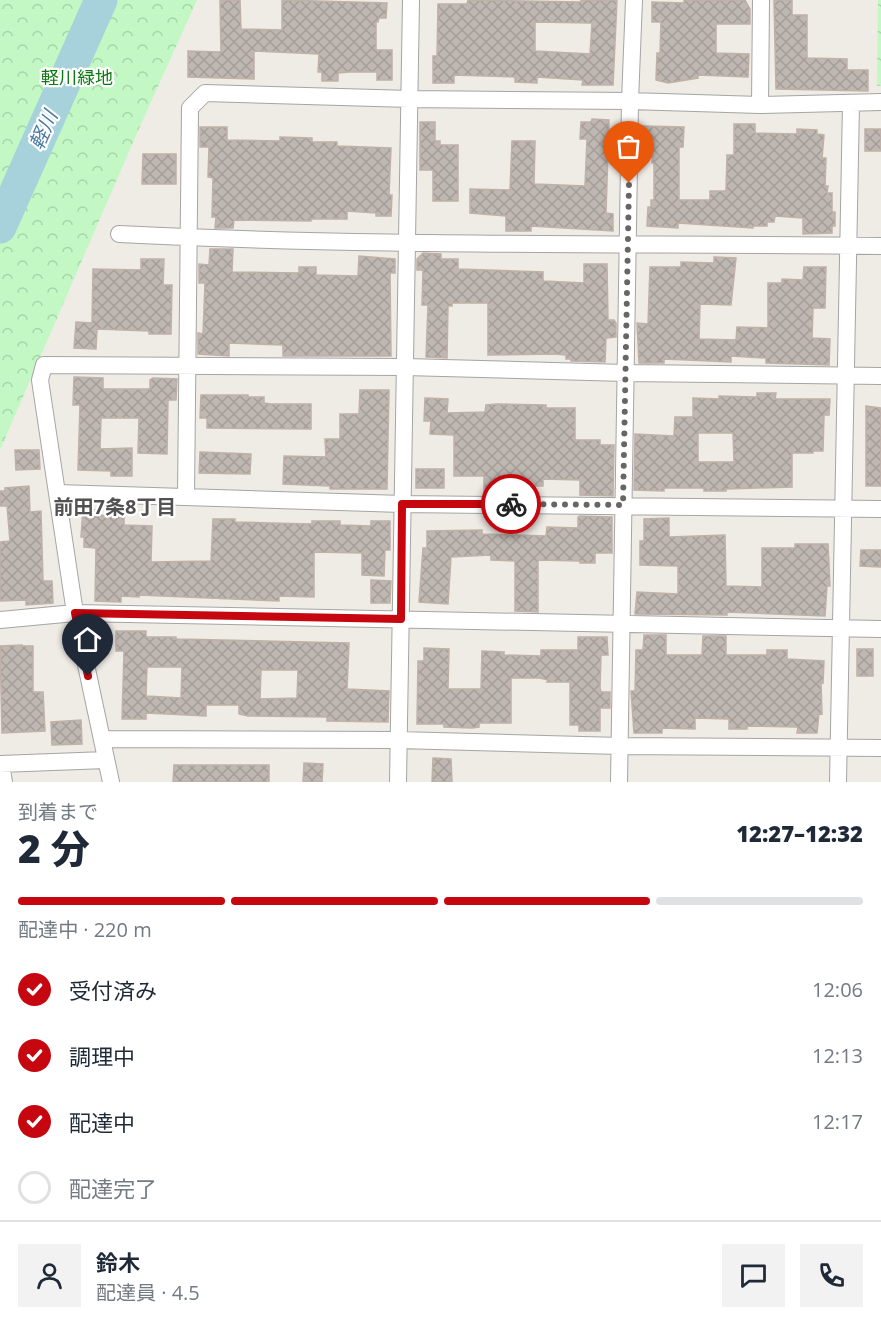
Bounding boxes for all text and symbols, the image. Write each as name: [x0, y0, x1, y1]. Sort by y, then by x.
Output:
park label: 軽川緑地: [41, 65, 113, 89]
water label: 軽川: [23, 104, 64, 154]
pin: [603, 121, 654, 183]
icon: bag: [612, 130, 645, 163]
courier: [481, 474, 541, 534]
icon: bike: [495, 488, 528, 521]
district label: 前田7条8丁目: [54, 493, 176, 520]
pin: [62, 614, 113, 676]
icon: home: [71, 623, 104, 656]
text: 到着まで: [18, 798, 98, 825]
text: 12:27–12:32: [736, 818, 863, 848]
text: 2 分: [18, 821, 90, 874]
text: 配達中 · 220 m: [18, 916, 152, 943]
icon: check: [18, 973, 51, 1006]
text: 受付済み: [69, 975, 157, 1005]
text: 12:06: [812, 976, 863, 1003]
icon: check: [18, 1039, 51, 1072]
text: 調理中: [69, 1041, 135, 1071]
text: 12:13: [812, 1042, 863, 1069]
icon: check: [18, 1105, 51, 1138]
text: 配達中: [69, 1107, 135, 1137]
text: 12:17: [812, 1108, 863, 1135]
text: 配達完了: [69, 1173, 157, 1203]
button: person: [18, 1244, 81, 1307]
button: chat: [722, 1244, 785, 1307]
button: phone: [800, 1244, 863, 1307]
text: 鈴木: [96, 1247, 140, 1277]
text: 配達員 · 4.5: [96, 1279, 200, 1306]

